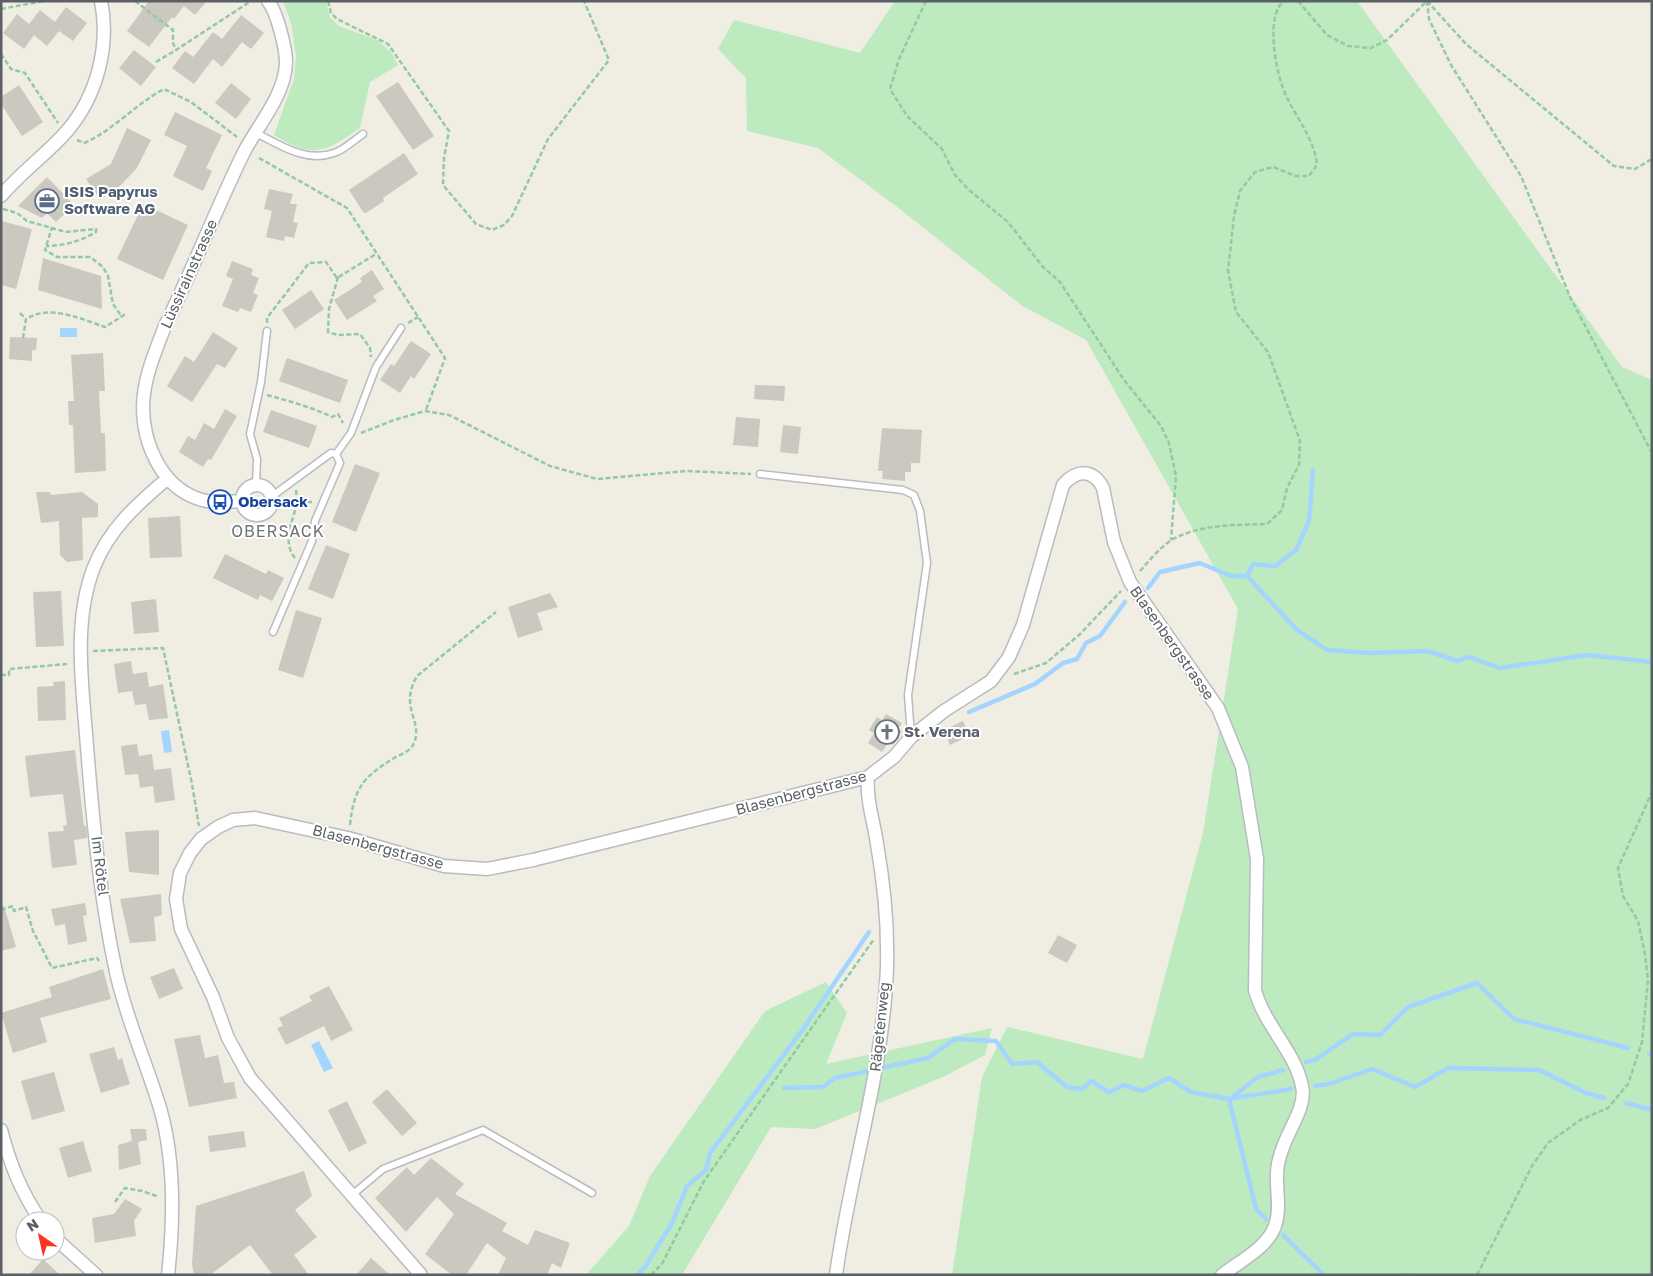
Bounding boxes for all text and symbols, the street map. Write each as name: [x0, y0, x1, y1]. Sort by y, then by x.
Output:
place label: ISIS Papyrus Software AG: [64, 182, 158, 217]
office icon: ISIS Papyrus Software AG: [34, 188, 60, 214]
street label: Lüssirainstrasse: [156, 216, 220, 331]
bus stop icon: Obersack: [207, 489, 233, 515]
place label: Obersack: [238, 492, 308, 510]
district label: OBERSACK: [231, 521, 325, 541]
street label: Blasenbergstrasse: [1127, 582, 1219, 703]
church icon: St. Verena: [874, 719, 900, 745]
place label: St. Verena: [904, 722, 980, 740]
street label: Blasenbergstrasse: [733, 766, 868, 818]
street label: Blasenbergstrasse: [311, 820, 446, 872]
street label: Im Rötel: [88, 835, 114, 897]
street label: Rägetenweg: [865, 981, 893, 1073]
north arrow: [15, 1211, 65, 1261]
text: N: [23, 1215, 42, 1235]

